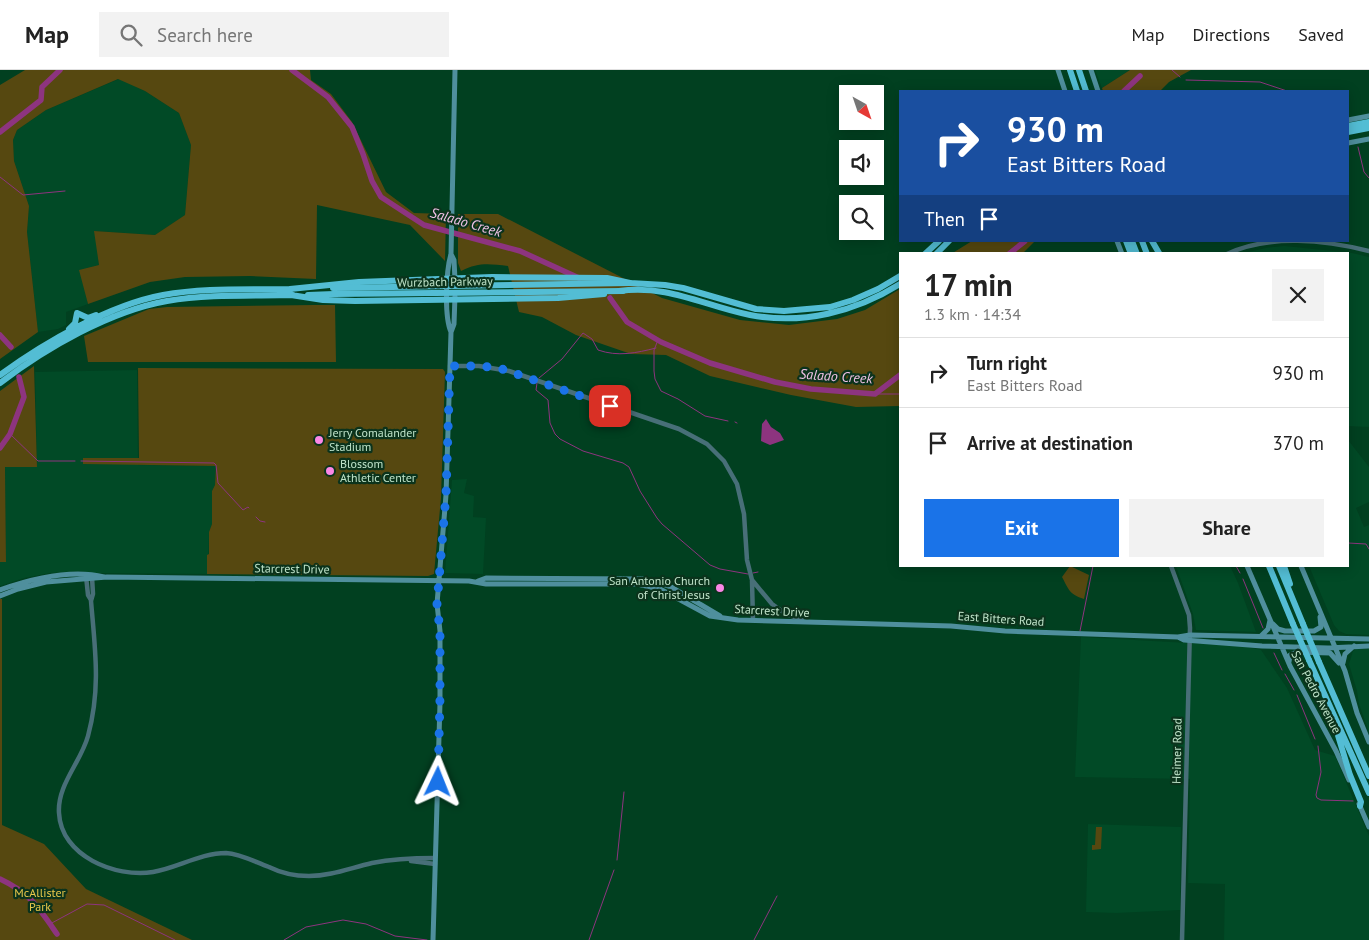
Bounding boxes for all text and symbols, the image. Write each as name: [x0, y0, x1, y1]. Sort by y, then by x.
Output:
search box: [99, 12, 449, 57]
text: Map: [25, 19, 69, 50]
icon: search: [117, 21, 145, 49]
text: Search here: [157, 23, 253, 47]
text: Map: [1132, 23, 1164, 46]
text: Directions: [1192, 23, 1270, 46]
text: Saved: [1298, 23, 1344, 46]
north arrow: [839, 85, 884, 130]
map controls: [839, 85, 884, 240]
text: 930 m: [1007, 106, 1104, 152]
icon: right: [924, 110, 989, 175]
button: sound: [839, 140, 884, 185]
text: East Bitters Road: [1007, 150, 1166, 178]
button: search: [839, 195, 884, 240]
water label: Salado Creek: [428, 203, 504, 241]
icon: arrive: [975, 205, 1003, 233]
text: Then: [924, 207, 965, 231]
text: 17 min: [924, 265, 1013, 304]
button: close: [1272, 269, 1324, 321]
street label: Wurzbach Parkway: [397, 273, 493, 290]
text: 1.3 km · 14:34: [924, 304, 1021, 324]
text: Turn right: [967, 351, 1047, 375]
icon: right: [924, 359, 952, 387]
text: 930 m: [1272, 361, 1324, 385]
water label: Salado Creek: [799, 364, 874, 388]
text: East Bitters Road: [967, 375, 1083, 395]
pin: [589, 385, 631, 427]
icon: arrive: [596, 392, 624, 420]
place label: Jerry Comalander Stadium: [328, 425, 416, 454]
icon: arrive: [924, 429, 952, 457]
text: Arrive at destination: [967, 431, 1133, 455]
text: 370 m: [1272, 431, 1324, 455]
marker: Jerry Comalander Stadium: [313, 434, 325, 446]
place label: Blossom Athletic Center: [340, 456, 416, 485]
marker: Blossom Athletic Center: [324, 465, 336, 477]
button: Exit: [924, 499, 1119, 557]
button: Share: [1129, 499, 1324, 557]
street label: Starcrest Drive: [254, 560, 330, 577]
place label: San Antonio Church of Christ Jesus: [609, 573, 710, 602]
marker: San Antonio Church of Christ Jesus: [714, 582, 726, 594]
street label: Starcrest Drive: [734, 601, 810, 620]
street label: East Bitters Road: [957, 608, 1045, 629]
street label: San Pedro Avenue: [1288, 648, 1345, 736]
street label: Heimer Road: [1168, 718, 1185, 784]
position arrow: [411, 755, 463, 807]
park label: McAllister Park: [14, 885, 66, 914]

